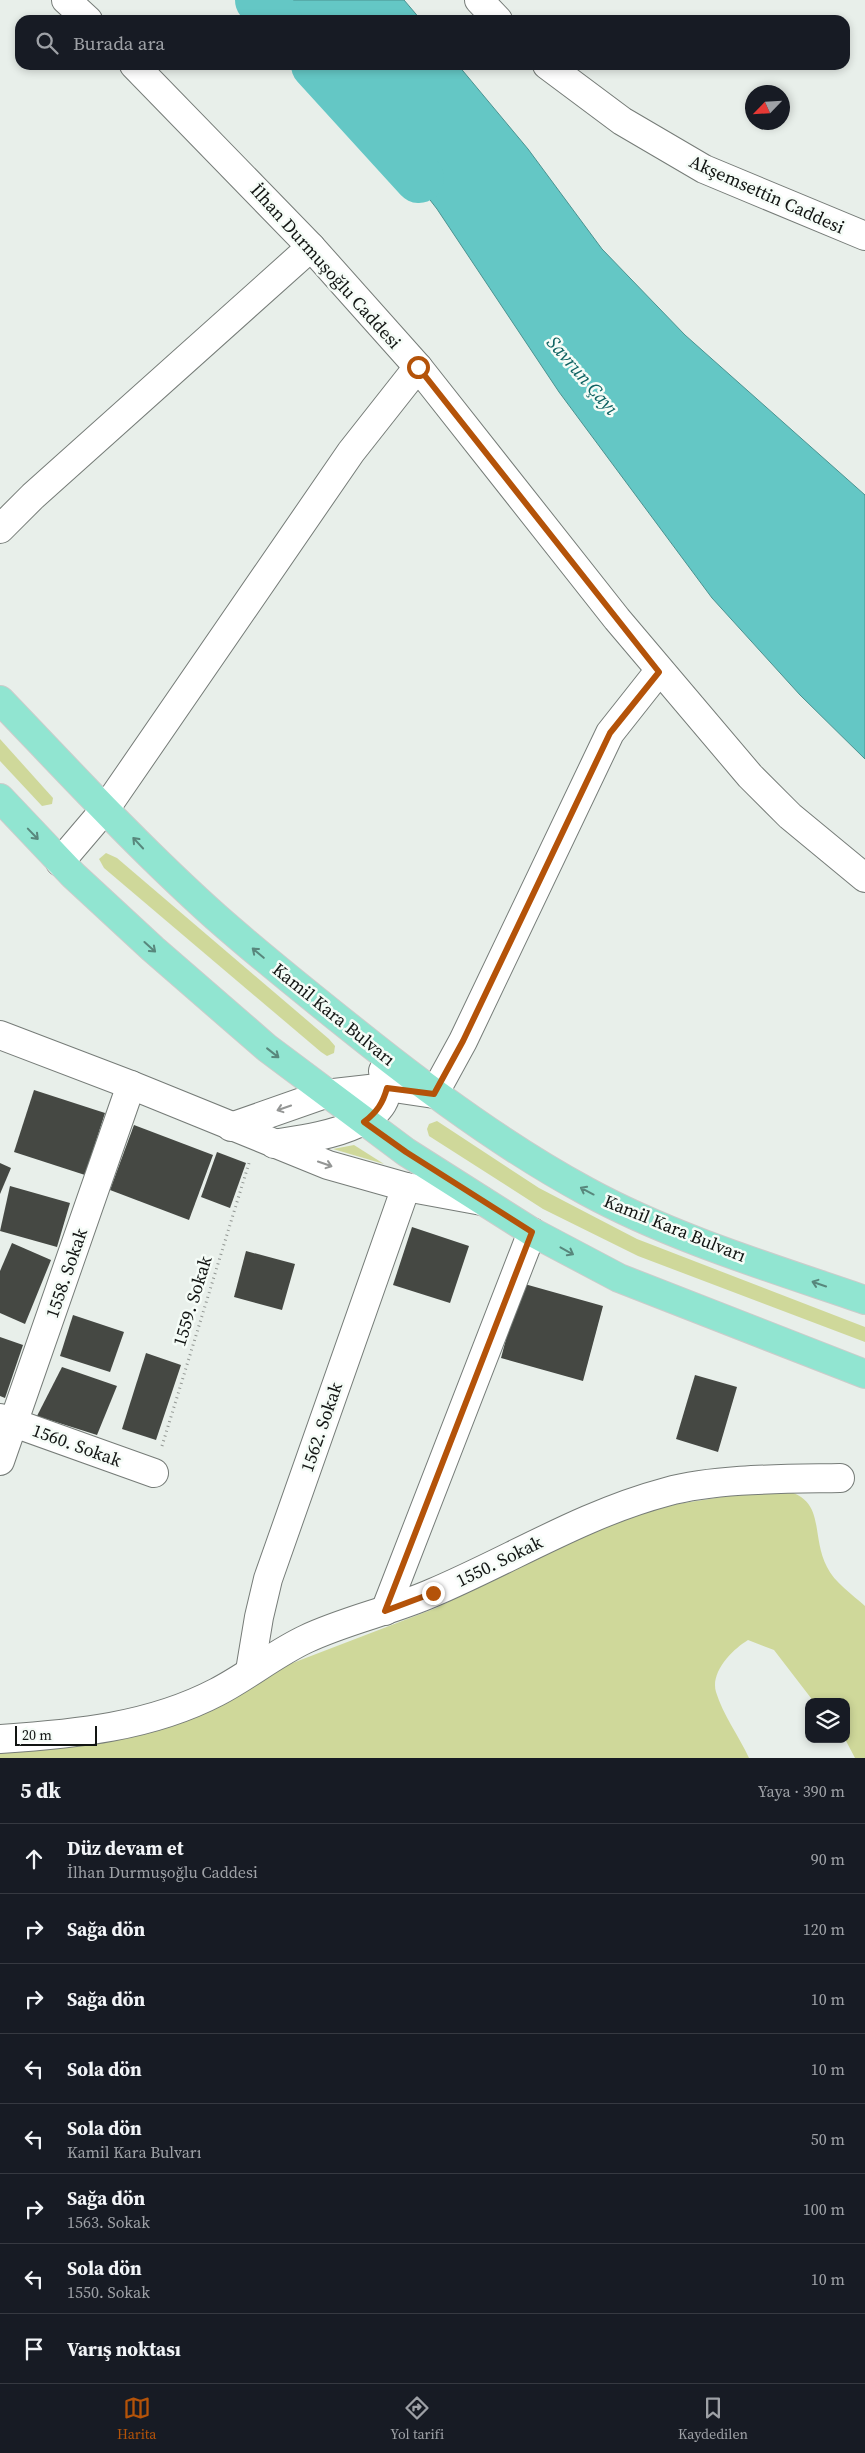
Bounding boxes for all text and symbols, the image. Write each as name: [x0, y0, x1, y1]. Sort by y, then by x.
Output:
search box: [15, 15, 850, 70]
icon: search: [33, 29, 61, 57]
text: Burada ara: [73, 30, 165, 56]
north arrow: [745, 85, 790, 130]
street label: Akşemsettin Caddesi: [685, 149, 849, 239]
street label: İlhan Durmuşoğlu Caddesi: [245, 178, 407, 354]
water label: Savrun Çayı: [541, 330, 625, 420]
route start: [407, 356, 430, 379]
one-way arrow: [27, 828, 39, 840]
one-way arrow: [132, 836, 144, 849]
one-way arrow: [143, 940, 156, 952]
one-way arrow: [252, 947, 265, 958]
street label: Kamil Kara Bulvarı: [267, 957, 401, 1071]
one-way arrow: [266, 1047, 279, 1058]
one-way arrow: [276, 1104, 292, 1113]
one-way arrow: [317, 1160, 333, 1169]
one-way arrow: [580, 1186, 595, 1196]
street label: Kamil Kara Bulvarı: [600, 1188, 750, 1268]
street label: 1558. Sokak: [39, 1225, 93, 1321]
one-way arrow: [559, 1246, 574, 1256]
street label: 1559. Sokak: [166, 1253, 218, 1349]
one-way arrow: [812, 1279, 827, 1288]
street label: 1562. Sokak: [294, 1379, 348, 1475]
street label: 1560. Sokak: [29, 1417, 125, 1473]
street label: 1550. Sokak: [452, 1529, 547, 1593]
route end: [422, 1582, 445, 1605]
map controls: [805, 1698, 850, 1743]
button: layers: [805, 1698, 850, 1743]
scale bar: [15, 1723, 98, 1746]
text: 20 m: [22, 1725, 52, 1745]
text: 5 dk: [20, 1776, 61, 1805]
text: Yaya · 390 m: [758, 1780, 845, 1802]
text: Düz devam et: [67, 1835, 184, 1861]
icon: ahead: [20, 1845, 48, 1873]
text: 90 m: [811, 1848, 845, 1870]
text: İlhan Durmuşoğlu Caddesi: [67, 1861, 258, 1883]
icon: right: [20, 1915, 48, 1943]
text: Sağa dön: [67, 1916, 145, 1942]
text: 120 m: [803, 1918, 845, 1940]
icon: right: [20, 1985, 48, 2013]
text: Sağa dön: [67, 1986, 145, 2012]
text: 10 m: [811, 1988, 845, 2010]
icon: left: [20, 2055, 48, 2083]
text: Sola dön: [67, 2056, 142, 2082]
text: 10 m: [811, 2058, 845, 2080]
text: Sola dön: [67, 2115, 142, 2141]
icon: left: [20, 2125, 48, 2153]
text: 50 m: [811, 2128, 845, 2150]
text: Kamil Kara Bulvarı: [67, 2141, 201, 2163]
text: Sağa dön: [67, 2185, 145, 2211]
icon: right: [20, 2195, 48, 2223]
text: 100 m: [803, 2198, 845, 2220]
text: 1563. Sokak: [67, 2211, 150, 2233]
text: Sola dön: [67, 2255, 142, 2281]
icon: left: [20, 2265, 48, 2293]
text: 10 m: [811, 2268, 845, 2290]
text: 1550. Sokak: [67, 2281, 150, 2303]
icon: arrive: [20, 2335, 48, 2363]
text: Varış noktası: [67, 2336, 181, 2362]
tab: Harita: [117, 2394, 156, 2444]
tab: Yol tarifi: [390, 2394, 444, 2444]
tab: Kaydedilen: [678, 2394, 748, 2444]

